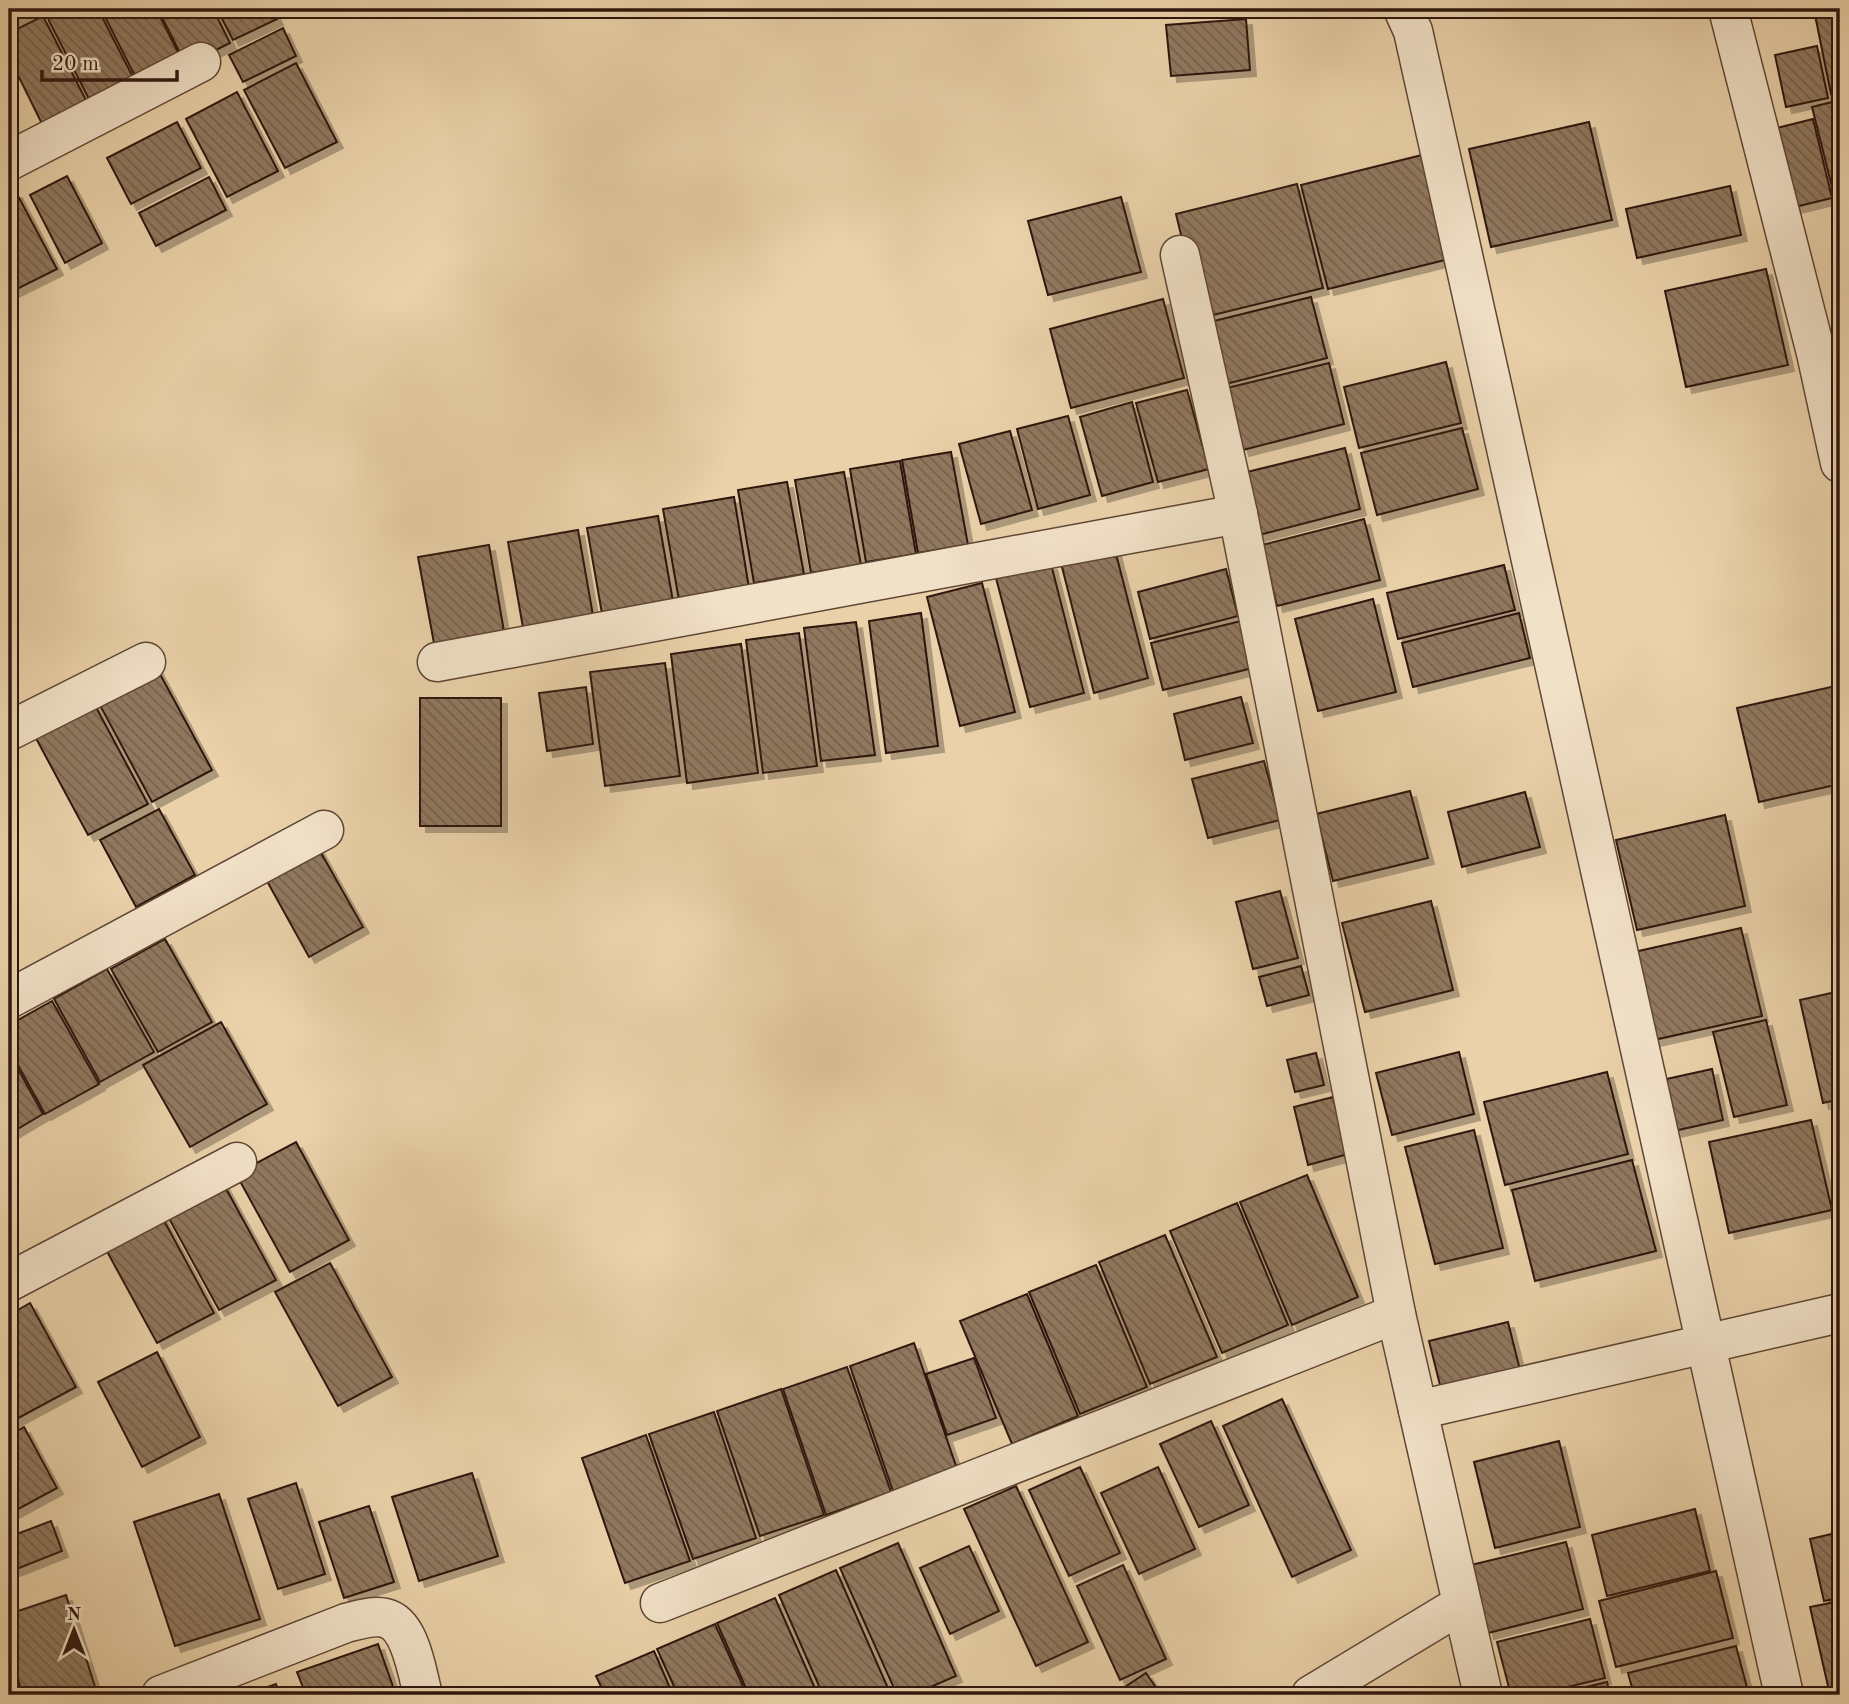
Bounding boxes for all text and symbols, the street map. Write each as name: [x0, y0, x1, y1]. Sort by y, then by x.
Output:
scale bar: [42, 38, 177, 82]
text: 20 m: [52, 54, 99, 75]
north arrow: [38, 1596, 108, 1666]
text: N: [67, 1606, 82, 1625]

